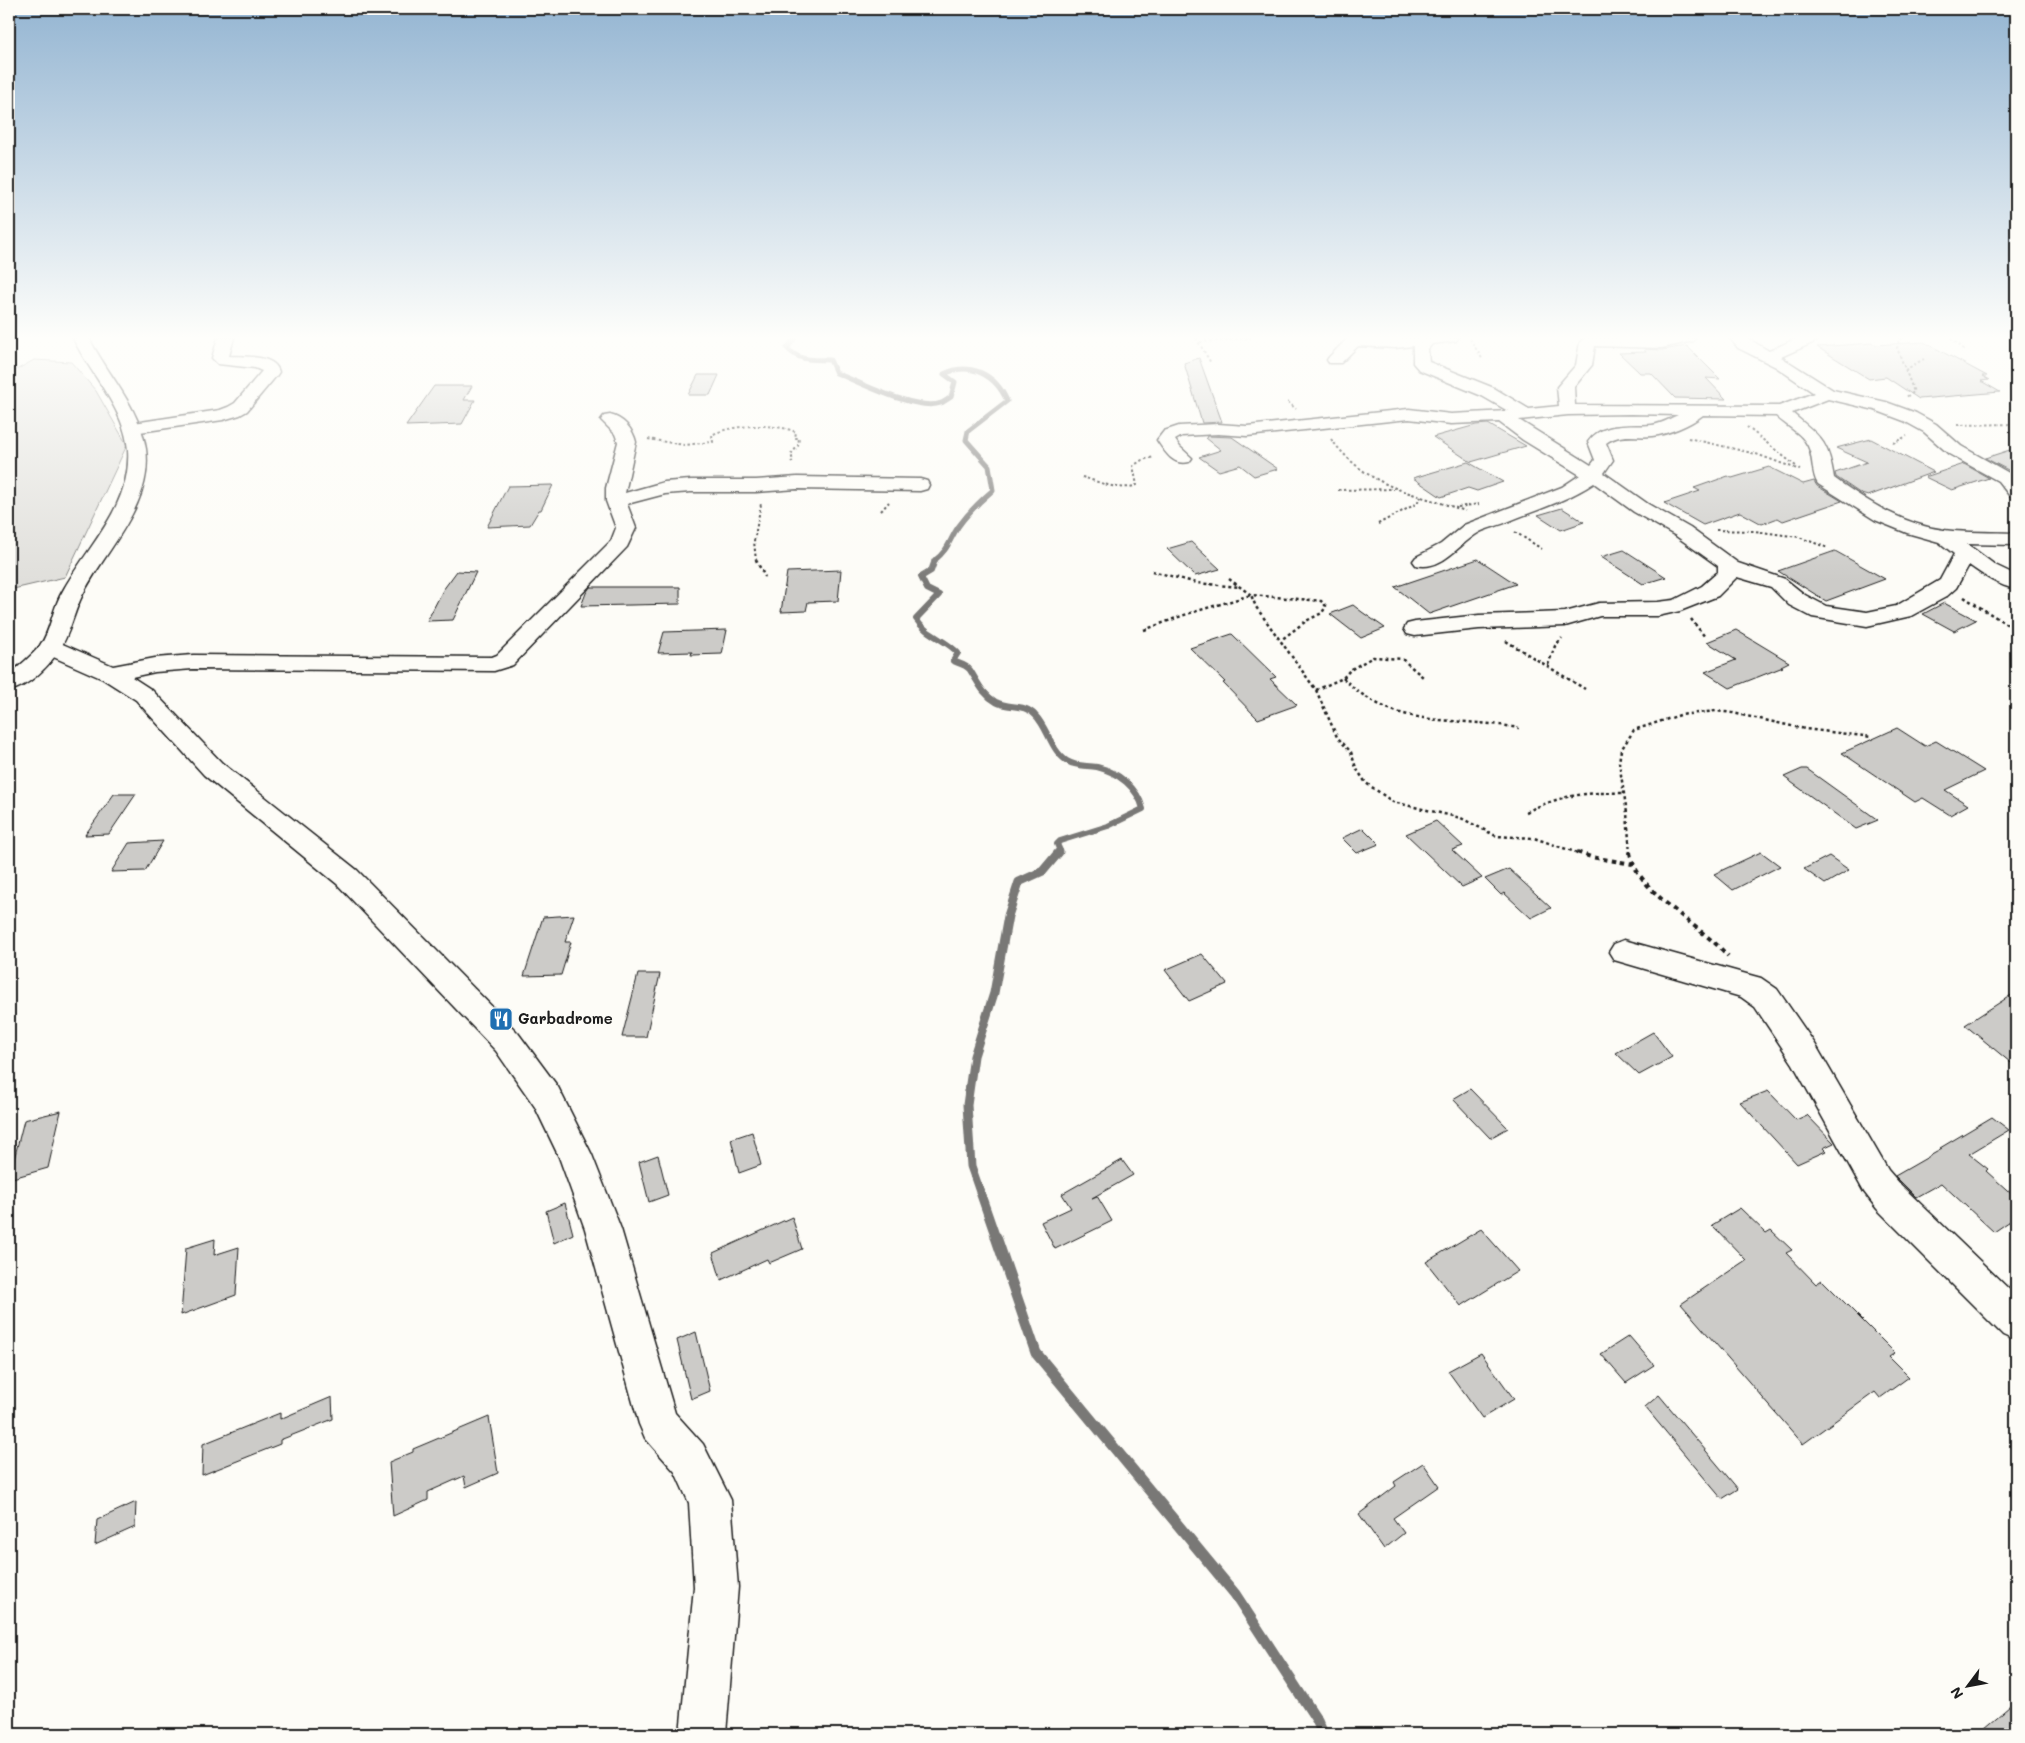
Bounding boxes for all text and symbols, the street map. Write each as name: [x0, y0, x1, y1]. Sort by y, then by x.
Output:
restaurant icon: Garbadrome: [488, 1006, 514, 1032]
place label: Garbadrome: [518, 1008, 613, 1028]
north arrow: [1942, 1660, 1992, 1710]
text: N: [1946, 1684, 1967, 1703]

